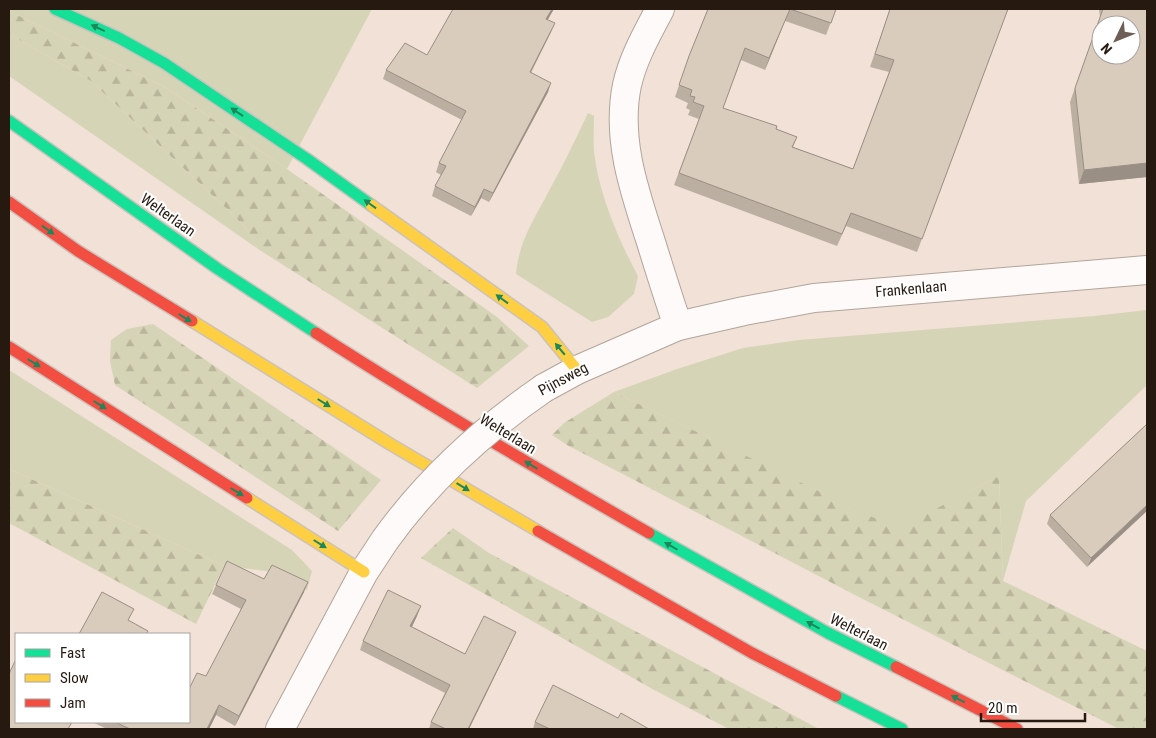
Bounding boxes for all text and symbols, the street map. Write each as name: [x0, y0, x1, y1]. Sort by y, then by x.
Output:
north arrow: [1091, 15, 1141, 65]
one-way arrow: [91, 23, 105, 31]
text: N: [1098, 40, 1115, 57]
one-way arrow: [230, 107, 243, 117]
street label: Welterlaan: [137, 190, 199, 240]
one-way arrow: [363, 199, 377, 209]
one-way arrow: [41, 225, 55, 235]
street label: Frankenlaan: [874, 277, 948, 301]
one-way arrow: [495, 294, 509, 304]
one-way arrow: [179, 313, 192, 322]
one-way arrow: [554, 342, 565, 355]
one-way arrow: [27, 358, 40, 368]
street label: Pijnsweg: [535, 359, 591, 399]
one-way arrow: [317, 398, 330, 408]
one-way arrow: [94, 400, 107, 409]
street label: Welterlaan: [476, 410, 540, 458]
one-way arrow: [524, 461, 537, 470]
one-way arrow: [456, 483, 469, 492]
one-way arrow: [231, 487, 244, 497]
one-way arrow: [313, 540, 326, 549]
one-way arrow: [665, 542, 678, 551]
street label: Welterlaan: [827, 610, 891, 654]
one-way arrow: [807, 621, 820, 630]
legend: [15, 633, 190, 723]
text: Fast: [60, 644, 85, 662]
text: Slow: [60, 669, 89, 687]
scale bar: [981, 690, 1085, 722]
text: Jam: [60, 694, 86, 712]
one-way arrow: [951, 695, 965, 703]
text: 20 m: [988, 699, 1018, 717]

